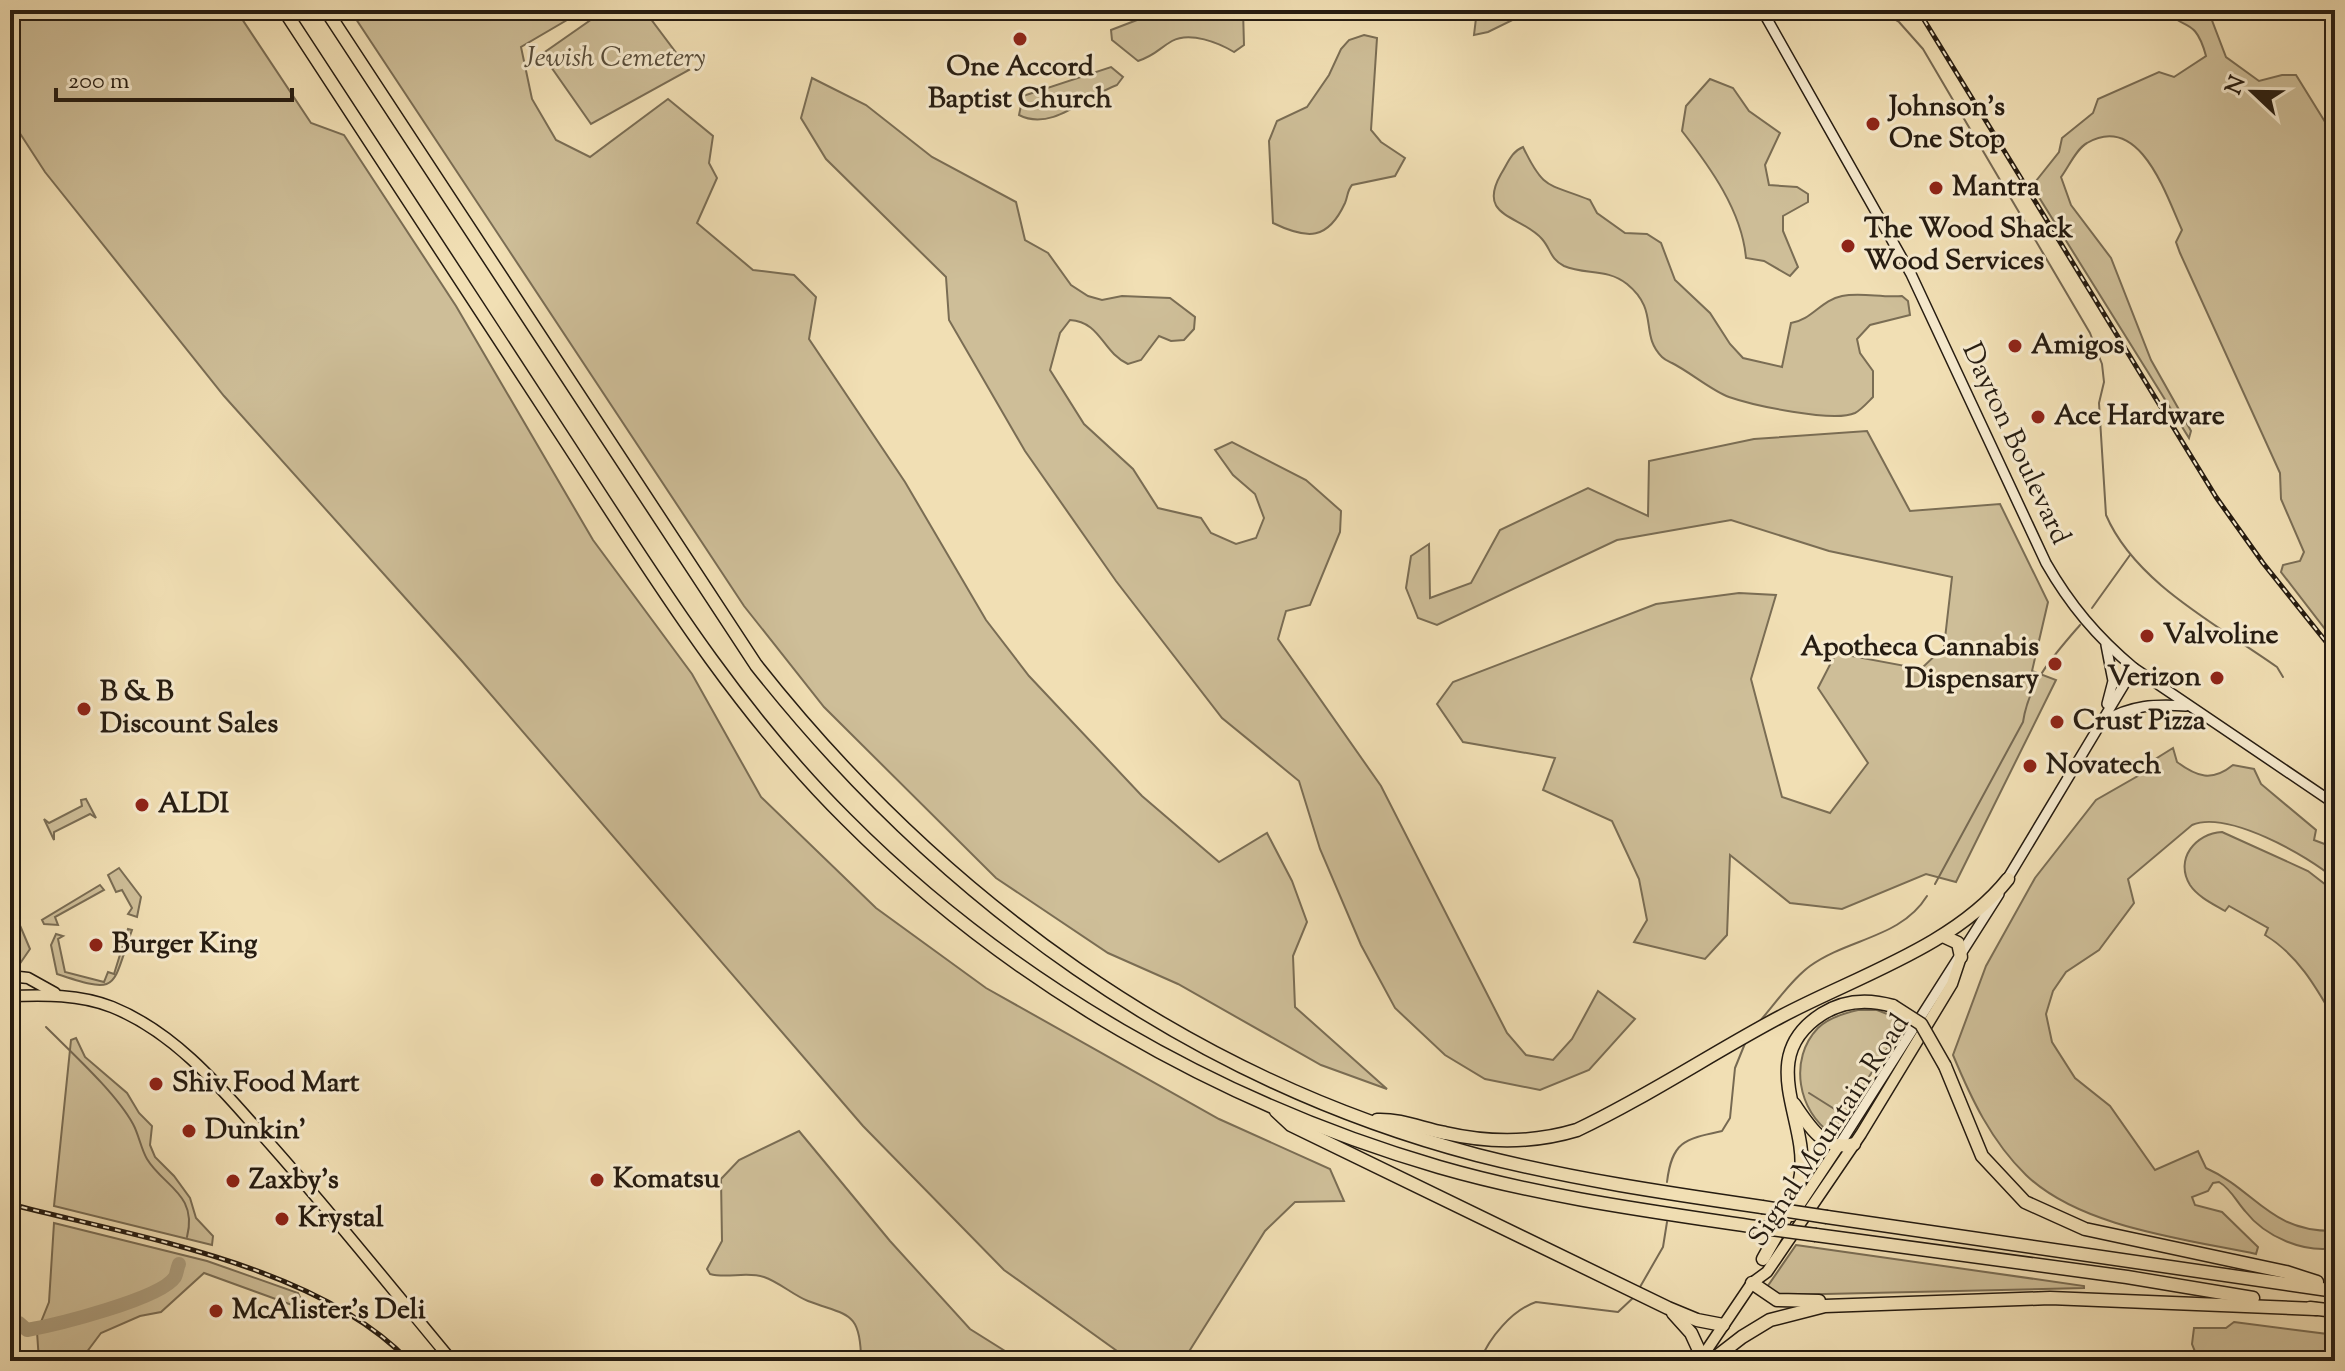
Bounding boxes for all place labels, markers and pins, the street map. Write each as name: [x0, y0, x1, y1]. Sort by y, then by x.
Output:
marker: One Accord Baptist Church: [1011, 30, 1029, 48]
place label: One Accord Baptist Church: [928, 48, 1113, 120]
place label: Johnson's One Stop: [1887, 88, 2005, 160]
marker: Johnson's One Stop: [1864, 115, 1882, 133]
place label: Mantra: [1952, 168, 2040, 208]
marker: Mantra: [1927, 179, 1945, 197]
place label: The Wood Shack Wood Services: [1864, 210, 2074, 282]
marker: The Wood Shack Wood Services: [1839, 237, 1857, 255]
place label: Amigos: [2031, 326, 2125, 366]
marker: Amigos: [2006, 337, 2024, 355]
place label: Ace Hardware: [2054, 397, 2225, 437]
marker: Ace Hardware: [2029, 408, 2047, 426]
place label: Valvoline: [2163, 616, 2278, 656]
marker: Valvoline: [2138, 627, 2156, 645]
place label: Apotheca Cannabis Dispensary: [1800, 628, 2039, 700]
marker: Apotheca Cannabis Dispensary: [2046, 655, 2064, 673]
place label: Verizon: [2107, 658, 2201, 698]
marker: Verizon: [2208, 669, 2226, 687]
place label: B & B Discount Sales: [100, 673, 278, 745]
marker: B & B Discount Sales: [75, 700, 93, 718]
place label: Crust Pizza: [2073, 702, 2206, 742]
marker: Crust Pizza: [2048, 713, 2066, 731]
place label: Novatech: [2046, 746, 2162, 786]
marker: Novatech: [2021, 757, 2039, 775]
place label: ALDI: [158, 785, 230, 825]
marker: ALDI: [133, 796, 151, 814]
place label: Burger King: [112, 925, 258, 965]
marker: Burger King: [87, 936, 105, 954]
place label: Shiv Food Mart: [172, 1064, 360, 1104]
marker: Shiv Food Mart: [147, 1075, 165, 1093]
place label: Dunkin': [205, 1111, 306, 1151]
marker: Dunkin': [180, 1122, 198, 1140]
place label: Komatsu: [613, 1160, 721, 1200]
place label: Zaxby's: [249, 1161, 339, 1201]
marker: Komatsu: [588, 1171, 606, 1189]
marker: Zaxby's: [224, 1172, 242, 1190]
place label: Krystal: [298, 1199, 384, 1239]
marker: Krystal: [273, 1210, 291, 1228]
place label: McAlister's Deli: [232, 1291, 426, 1331]
marker: McAlister's Deli: [207, 1302, 225, 1320]

